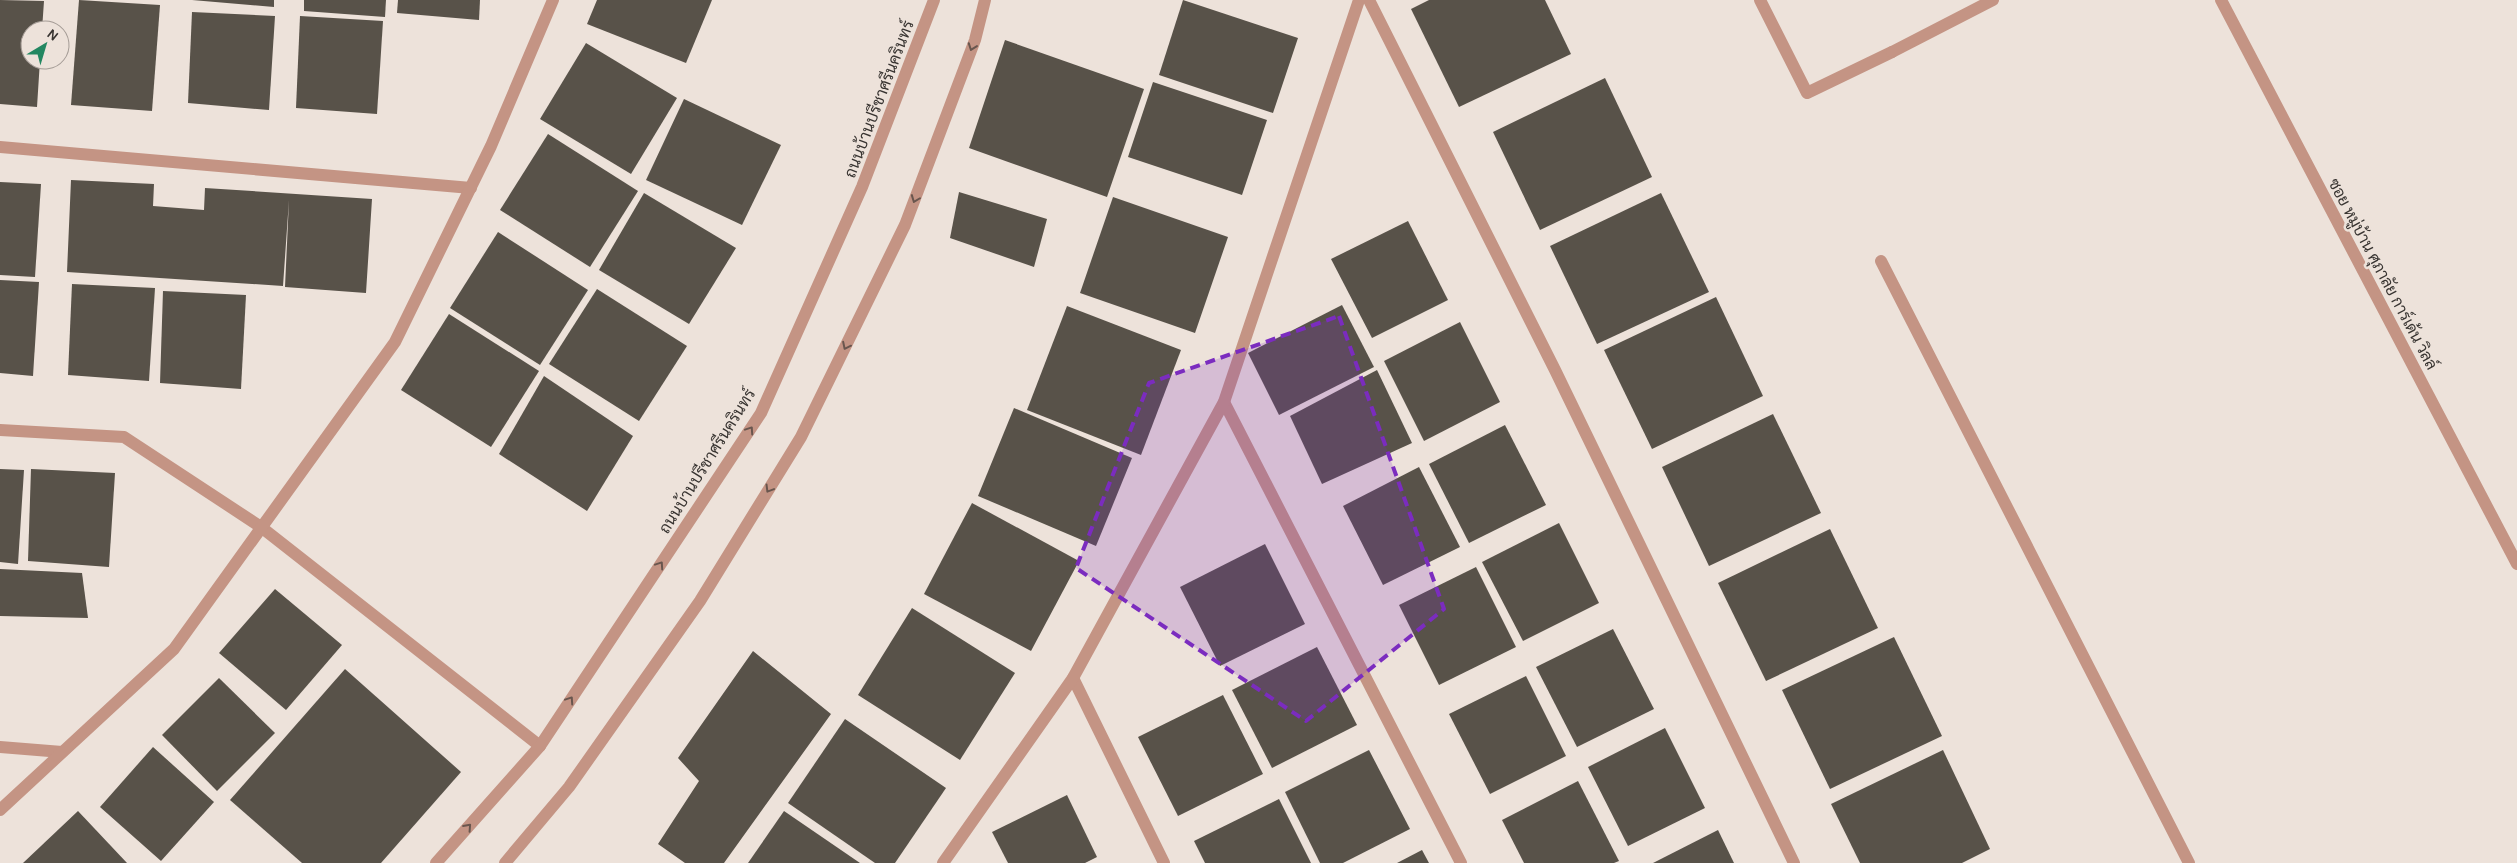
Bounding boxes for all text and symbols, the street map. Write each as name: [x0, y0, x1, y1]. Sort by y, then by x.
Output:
street label: ถนนบ้านปรีชาศรีนครินทร์: [837, 16, 918, 180]
north arrow: [20, 20, 70, 70]
text: N: [44, 25, 62, 45]
one-way arrow: [968, 42, 978, 51]
street label: ซอย หมู่บ้าน ศุภาลัย การ์เด้น วิลล์: [2323, 174, 2444, 374]
one-way arrow: [911, 194, 921, 203]
one-way arrow: [842, 341, 852, 350]
street label: ถนนบ้านปรีชาศรีนครินทร์: [652, 383, 759, 537]
one-way arrow: [744, 426, 753, 435]
one-way arrow: [766, 484, 776, 493]
one-way arrow: [654, 561, 663, 571]
one-way arrow: [564, 697, 573, 706]
one-way arrow: [463, 823, 472, 832]

